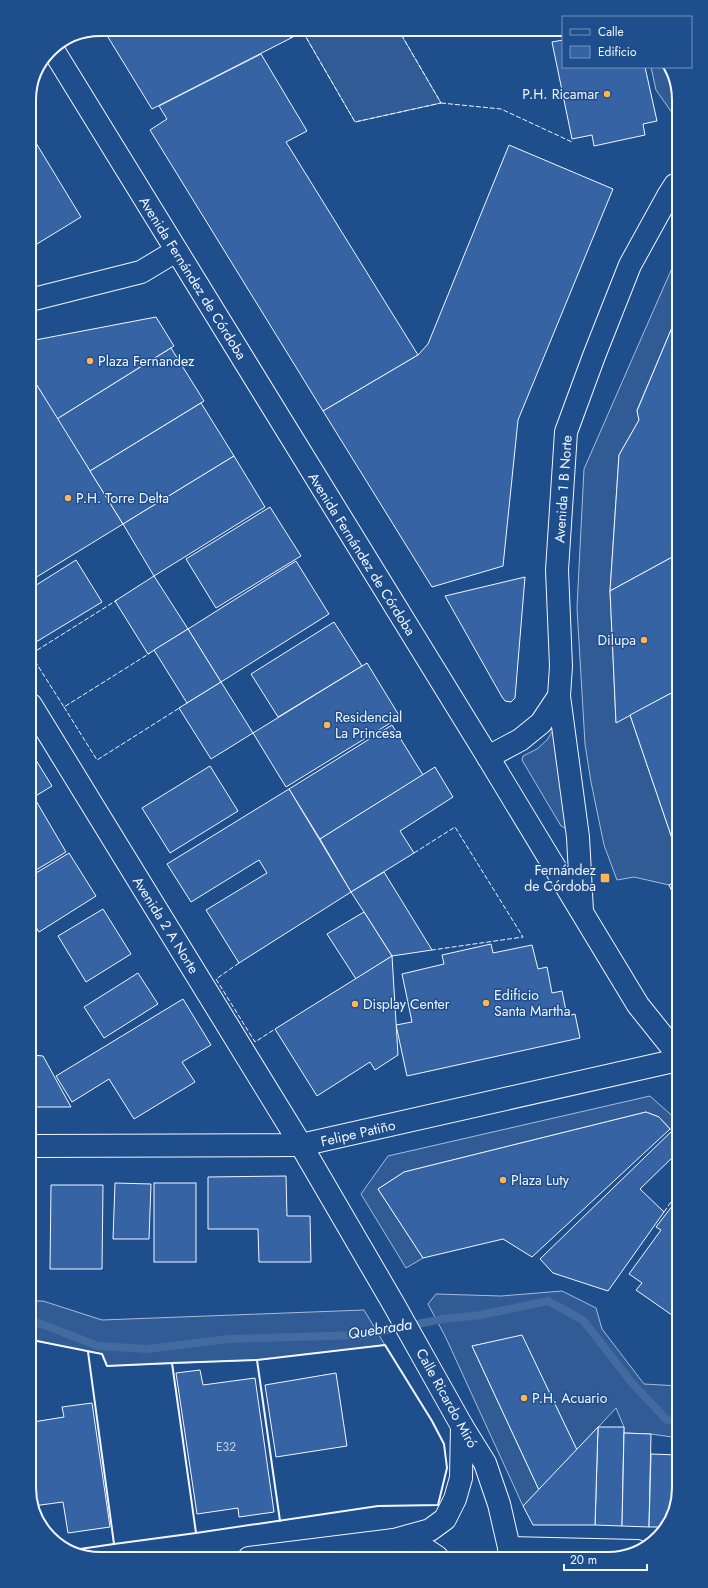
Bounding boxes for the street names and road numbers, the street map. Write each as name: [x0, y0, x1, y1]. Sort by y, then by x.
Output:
street label: Avenida Fernández de Córdoba: [134, 193, 252, 363]
street label: Avenida 1 B Norte: [549, 434, 577, 544]
street label: Avenida Fernández de Córdoba: [303, 469, 421, 639]
street label: Avenida 2 A Norte: [128, 873, 204, 977]
street label: Felipe Patiño: [319, 1115, 398, 1151]
street label: Calle Ricardo Miró: [411, 1345, 483, 1452]

